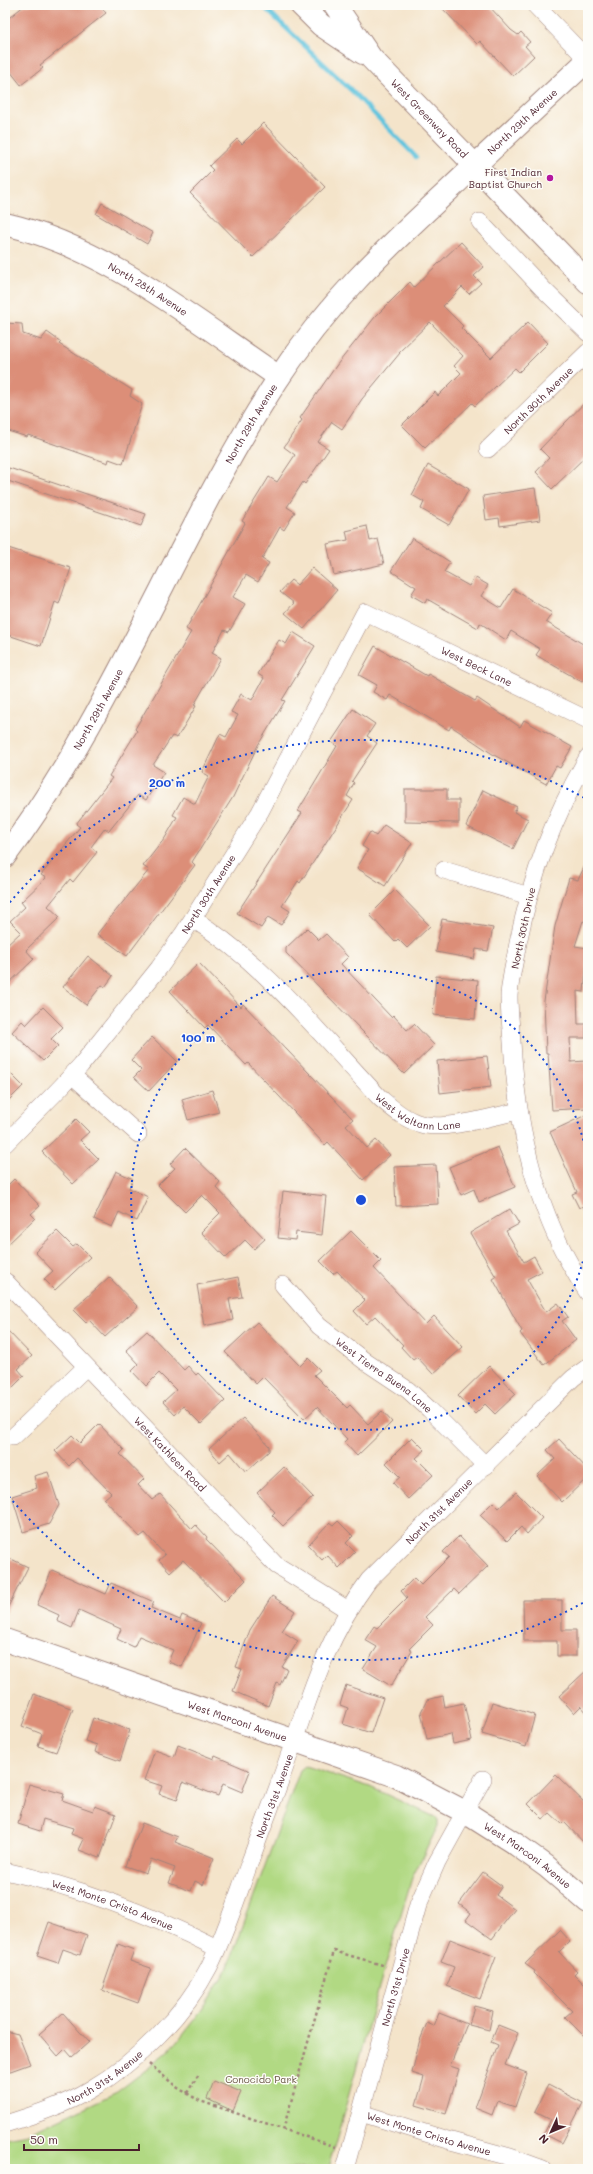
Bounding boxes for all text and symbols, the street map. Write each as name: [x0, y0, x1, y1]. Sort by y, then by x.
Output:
street label: West Greenway Road: [388, 76, 471, 161]
street label: North 29th Avenue: [484, 85, 560, 157]
place label: First Indian Baptist Church: [469, 165, 542, 191]
marker: First Indian Baptist Church: [545, 173, 555, 183]
street label: North 28th Avenue: [106, 259, 191, 319]
street label: North 30th Avenue: [501, 363, 576, 437]
street label: North 29th Avenue: [222, 381, 280, 466]
street label: West Beck Lane: [439, 643, 515, 689]
street label: North 29th Avenue: [70, 666, 126, 752]
text: 200 m: [149, 774, 185, 790]
street label: North 30th Avenue: [178, 852, 239, 936]
street label: North 30th Drive: [507, 886, 539, 970]
text: 100 m: [181, 1029, 215, 1045]
street label: West Waltann Lane: [372, 1090, 462, 1133]
centre of rings: [354, 1193, 368, 1207]
street label: West Tierra Buena Lane: [333, 1334, 435, 1416]
street label: West Kathleen Road: [131, 1413, 209, 1494]
street label: North 31st Avenue: [402, 1475, 475, 1547]
street label: West Marconi Avenue: [185, 1697, 289, 1745]
street label: North 31st Avenue: [252, 1752, 296, 1840]
street label: West Marconi Avenue: [481, 1819, 574, 1892]
street label: West Monte Cristo Avenue: [50, 1876, 176, 1934]
street label: North 31st Drive: [378, 1946, 413, 2028]
street label: North 31st Avenue: [64, 2047, 146, 2108]
park label: Conocido Park: [225, 2072, 297, 2086]
street label: West Monte Cristo Avenue: [365, 2108, 493, 2159]
north arrow: [531, 2112, 571, 2152]
scale bar: [24, 2126, 139, 2152]
text: 50 m: [30, 2131, 58, 2147]
text: N: [535, 2131, 552, 2148]

